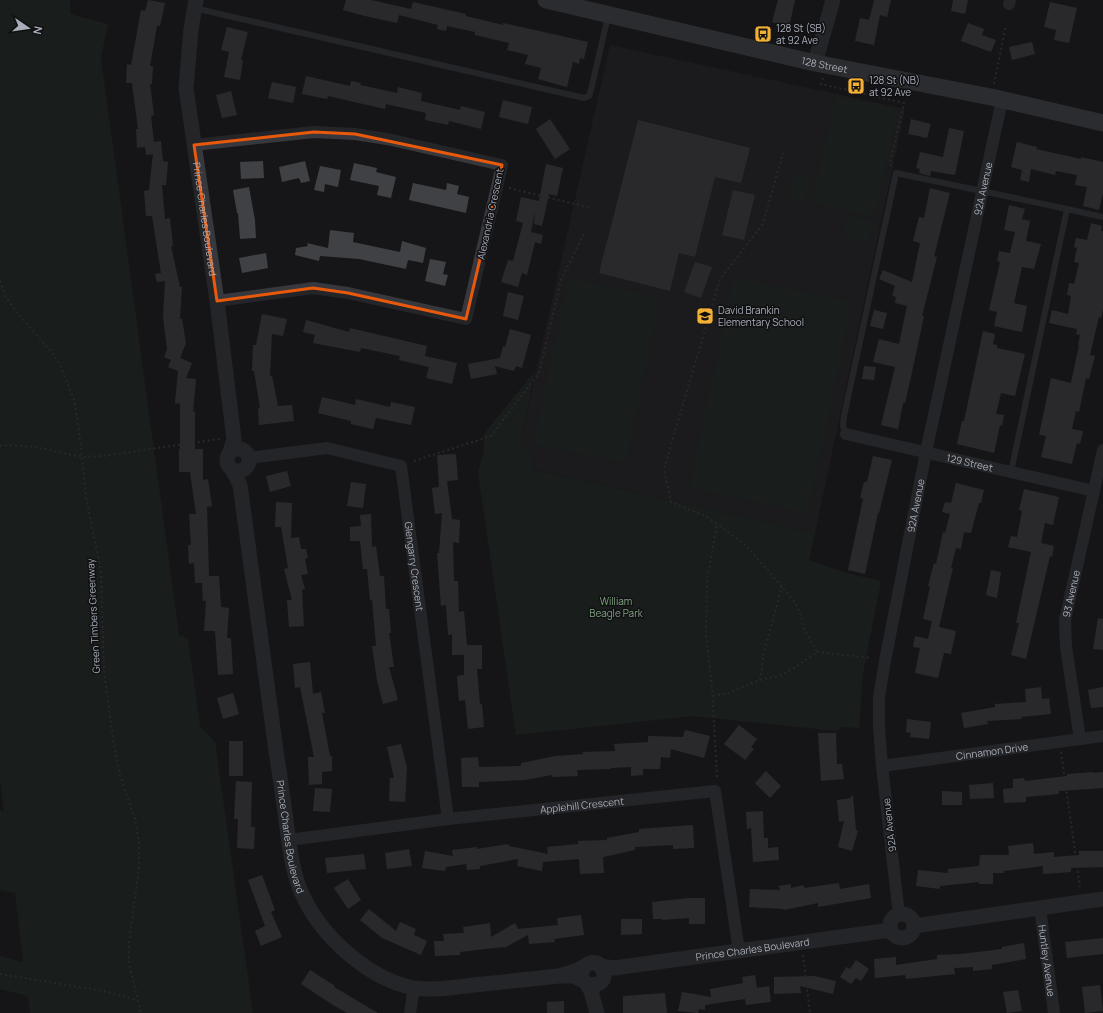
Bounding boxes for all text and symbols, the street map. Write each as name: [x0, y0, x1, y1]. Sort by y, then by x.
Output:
north arrow: [8, 8, 48, 48]
place label: 128 St (SB) at 92 Ave: [776, 21, 826, 47]
bus stop icon: 128 St (SB) at 92 Ave: [753, 24, 773, 44]
text: N: [30, 25, 46, 36]
street label: 128 Street: [800, 53, 849, 76]
place label: 128 St (NB) at 92 Ave: [869, 73, 920, 99]
bus stop icon: 128 St (NB) at 92 Ave: [846, 76, 866, 96]
street label: 92A Avenue: [970, 160, 995, 217]
street label: Prince Charles Boulevard: [190, 161, 220, 277]
street label: Alexandria Crescent: [473, 167, 507, 261]
place label: David Brankin Elementary School: [718, 303, 804, 329]
school or university icon: David Brankin Elementary School: [695, 306, 715, 326]
street label: 129 Street: [945, 450, 994, 475]
street label: 92A Avenue: [903, 477, 928, 534]
street label: Glengarry Crescent: [401, 521, 427, 612]
street label: Green Timbers Greenway: [83, 557, 103, 674]
street label: 93 Avenue: [1059, 569, 1083, 619]
park label: William Beagle Park: [589, 594, 644, 620]
street label: Cinnamon Drive: [955, 739, 1029, 763]
street label: Prince Charles Boulevard: [274, 779, 308, 895]
street label: Applehill Crescent: [539, 794, 625, 816]
street label: 92A Avenue: [879, 797, 899, 853]
street label: Huntley Avenue: [1035, 924, 1059, 998]
street label: Prince Charles Boulevard: [695, 934, 810, 964]

